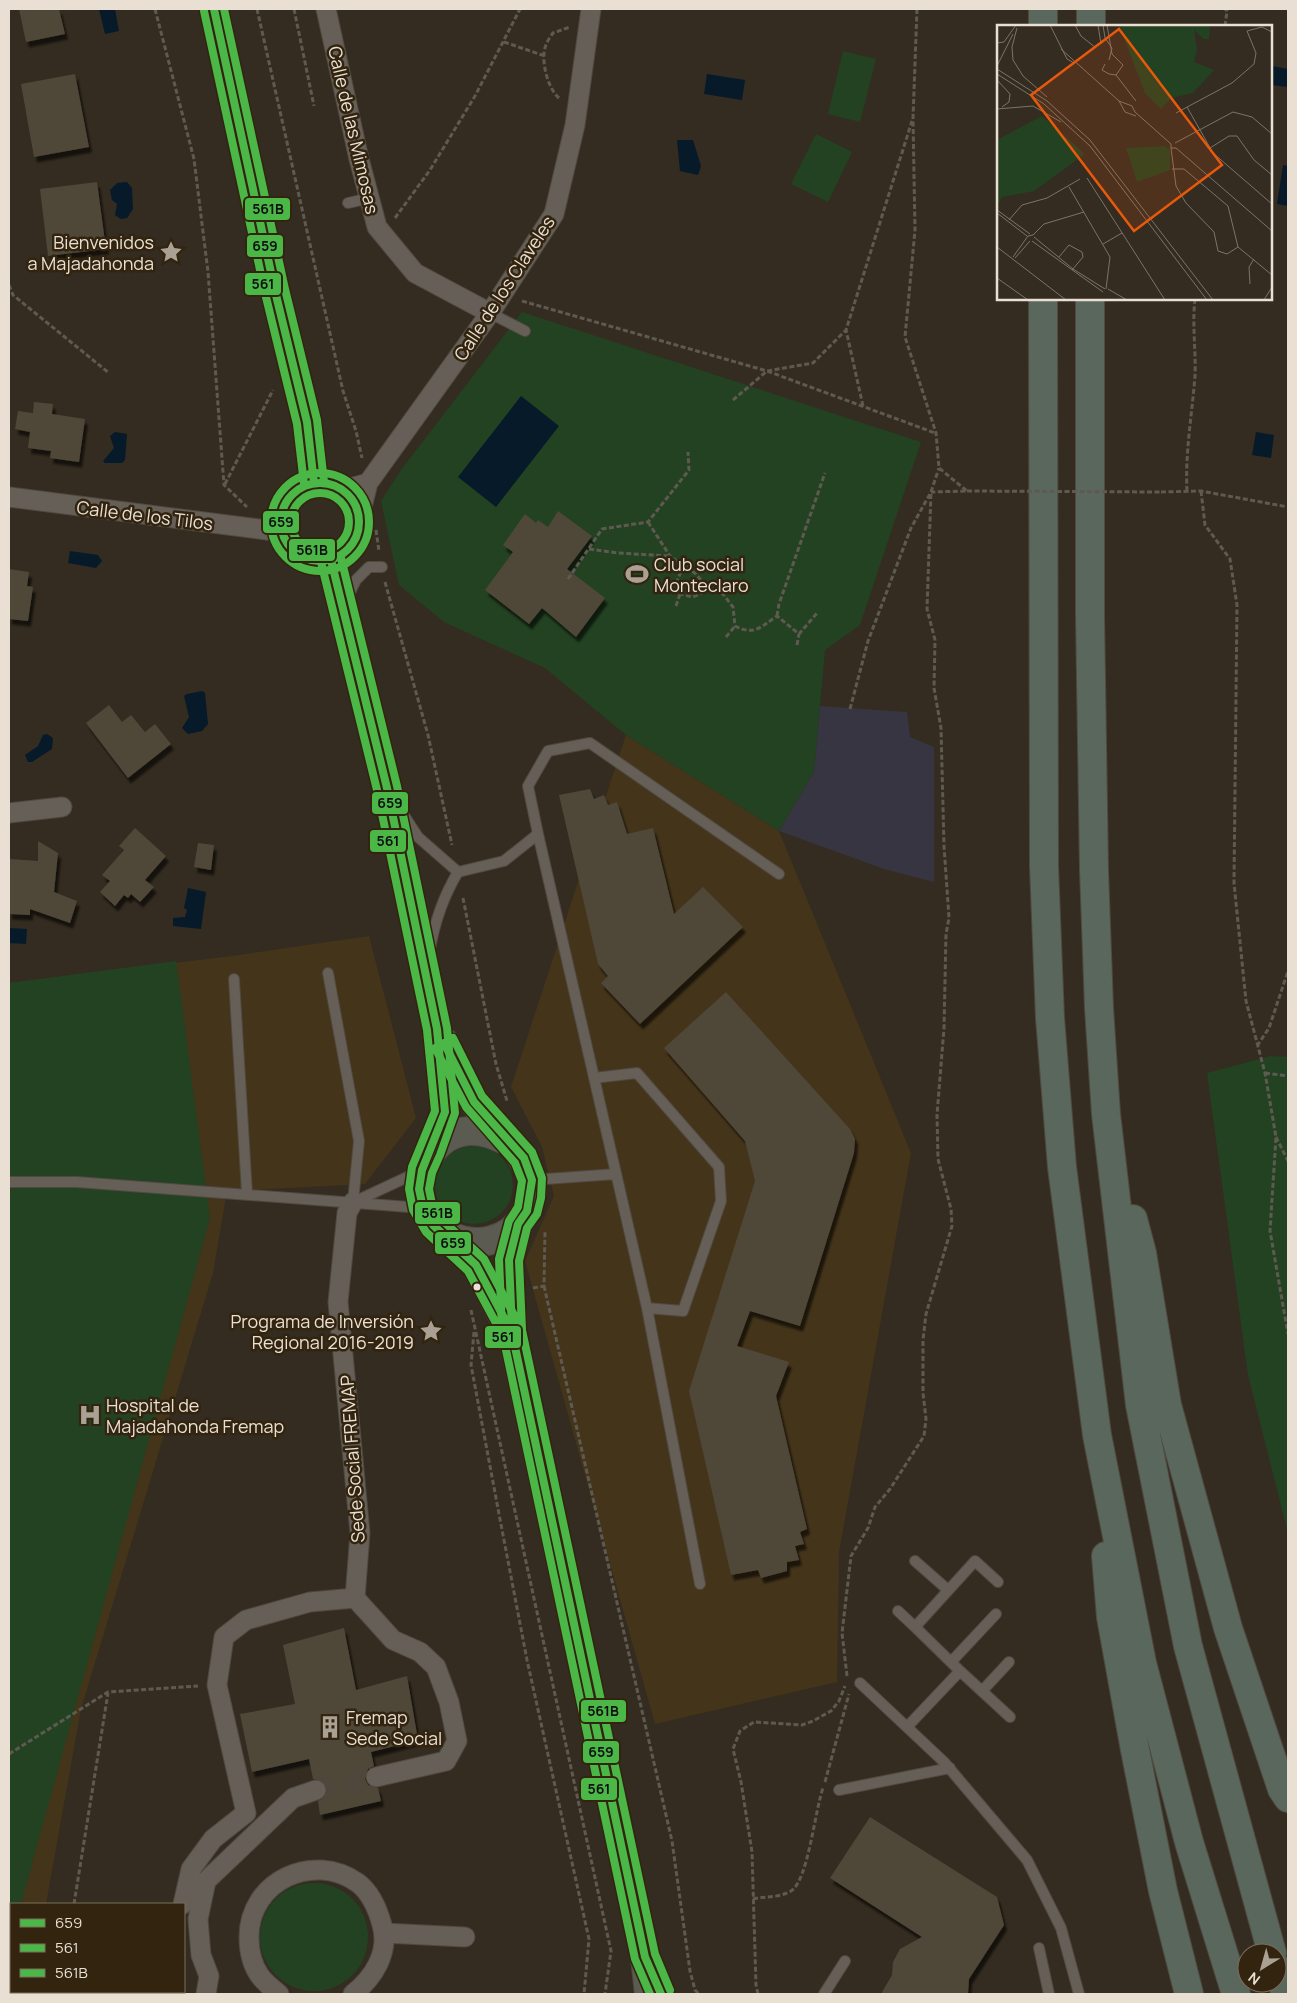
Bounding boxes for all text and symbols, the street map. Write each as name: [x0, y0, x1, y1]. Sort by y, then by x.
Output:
inset map: [997, 25, 1272, 300]
street label: Calle de las Mimosas: [323, 44, 385, 216]
line badge: 561B: [244, 197, 291, 221]
text: 561B: [252, 199, 284, 218]
street label: Calle de los Claveles: [448, 211, 560, 365]
place label: Bienvenidos a Majadahonda: [27, 230, 154, 275]
line badge: 659: [246, 234, 284, 258]
text: 659: [252, 236, 278, 255]
place icon: Bienvenidos a Majadahonda: [158, 239, 184, 265]
line badge: 561: [244, 272, 282, 296]
text: 561: [252, 274, 274, 293]
street label: Calle de los Tilos: [75, 495, 215, 535]
line badge: 659: [262, 510, 300, 534]
text: 659: [268, 512, 294, 531]
line badge: 561B: [288, 538, 336, 562]
text: 561B: [296, 540, 328, 559]
place label: Club social Monteclaro: [654, 552, 749, 597]
sports icon: Club social Monteclaro: [624, 561, 650, 587]
line badge: 659: [371, 791, 409, 815]
text: 659: [377, 793, 403, 812]
line badge: 561: [369, 829, 407, 853]
text: 561: [377, 831, 399, 850]
line badge: 561B: [414, 1201, 461, 1225]
text: 561B: [421, 1203, 453, 1222]
line badge: 659: [434, 1231, 472, 1255]
text: 659: [440, 1233, 466, 1252]
unlabelled marker: [472, 1282, 482, 1292]
place label: Programa de Inversión Regional 2016-2019: [230, 1309, 414, 1354]
place icon: Programa de Inversión Regional 2016-2019: [418, 1318, 444, 1344]
line badge: 561: [484, 1325, 522, 1349]
text: 561: [492, 1327, 514, 1346]
street label: Sede Social FREMAP: [334, 1374, 370, 1544]
place label: Hospital de Majadahonda Fremap: [106, 1393, 284, 1438]
hospital icon: Hospital de Majadahonda Fremap: [77, 1402, 103, 1428]
line badge: 561B: [580, 1699, 627, 1723]
text: 561B: [587, 1701, 619, 1720]
place label: Fremap Sede Social: [346, 1705, 442, 1750]
building icon: Fremap Sede Social: [317, 1714, 343, 1740]
line badge: 659: [582, 1740, 620, 1764]
text: 659: [588, 1742, 614, 1761]
line badge: 561: [580, 1777, 618, 1801]
text: 561: [588, 1779, 610, 1798]
legend: [10, 1903, 185, 1993]
text: 659: [55, 1912, 82, 1933]
text: 561: [55, 1937, 79, 1958]
north arrow: [1237, 1943, 1287, 1993]
text: 561B: [55, 1962, 88, 1983]
text: N: [1244, 1968, 1264, 1989]

